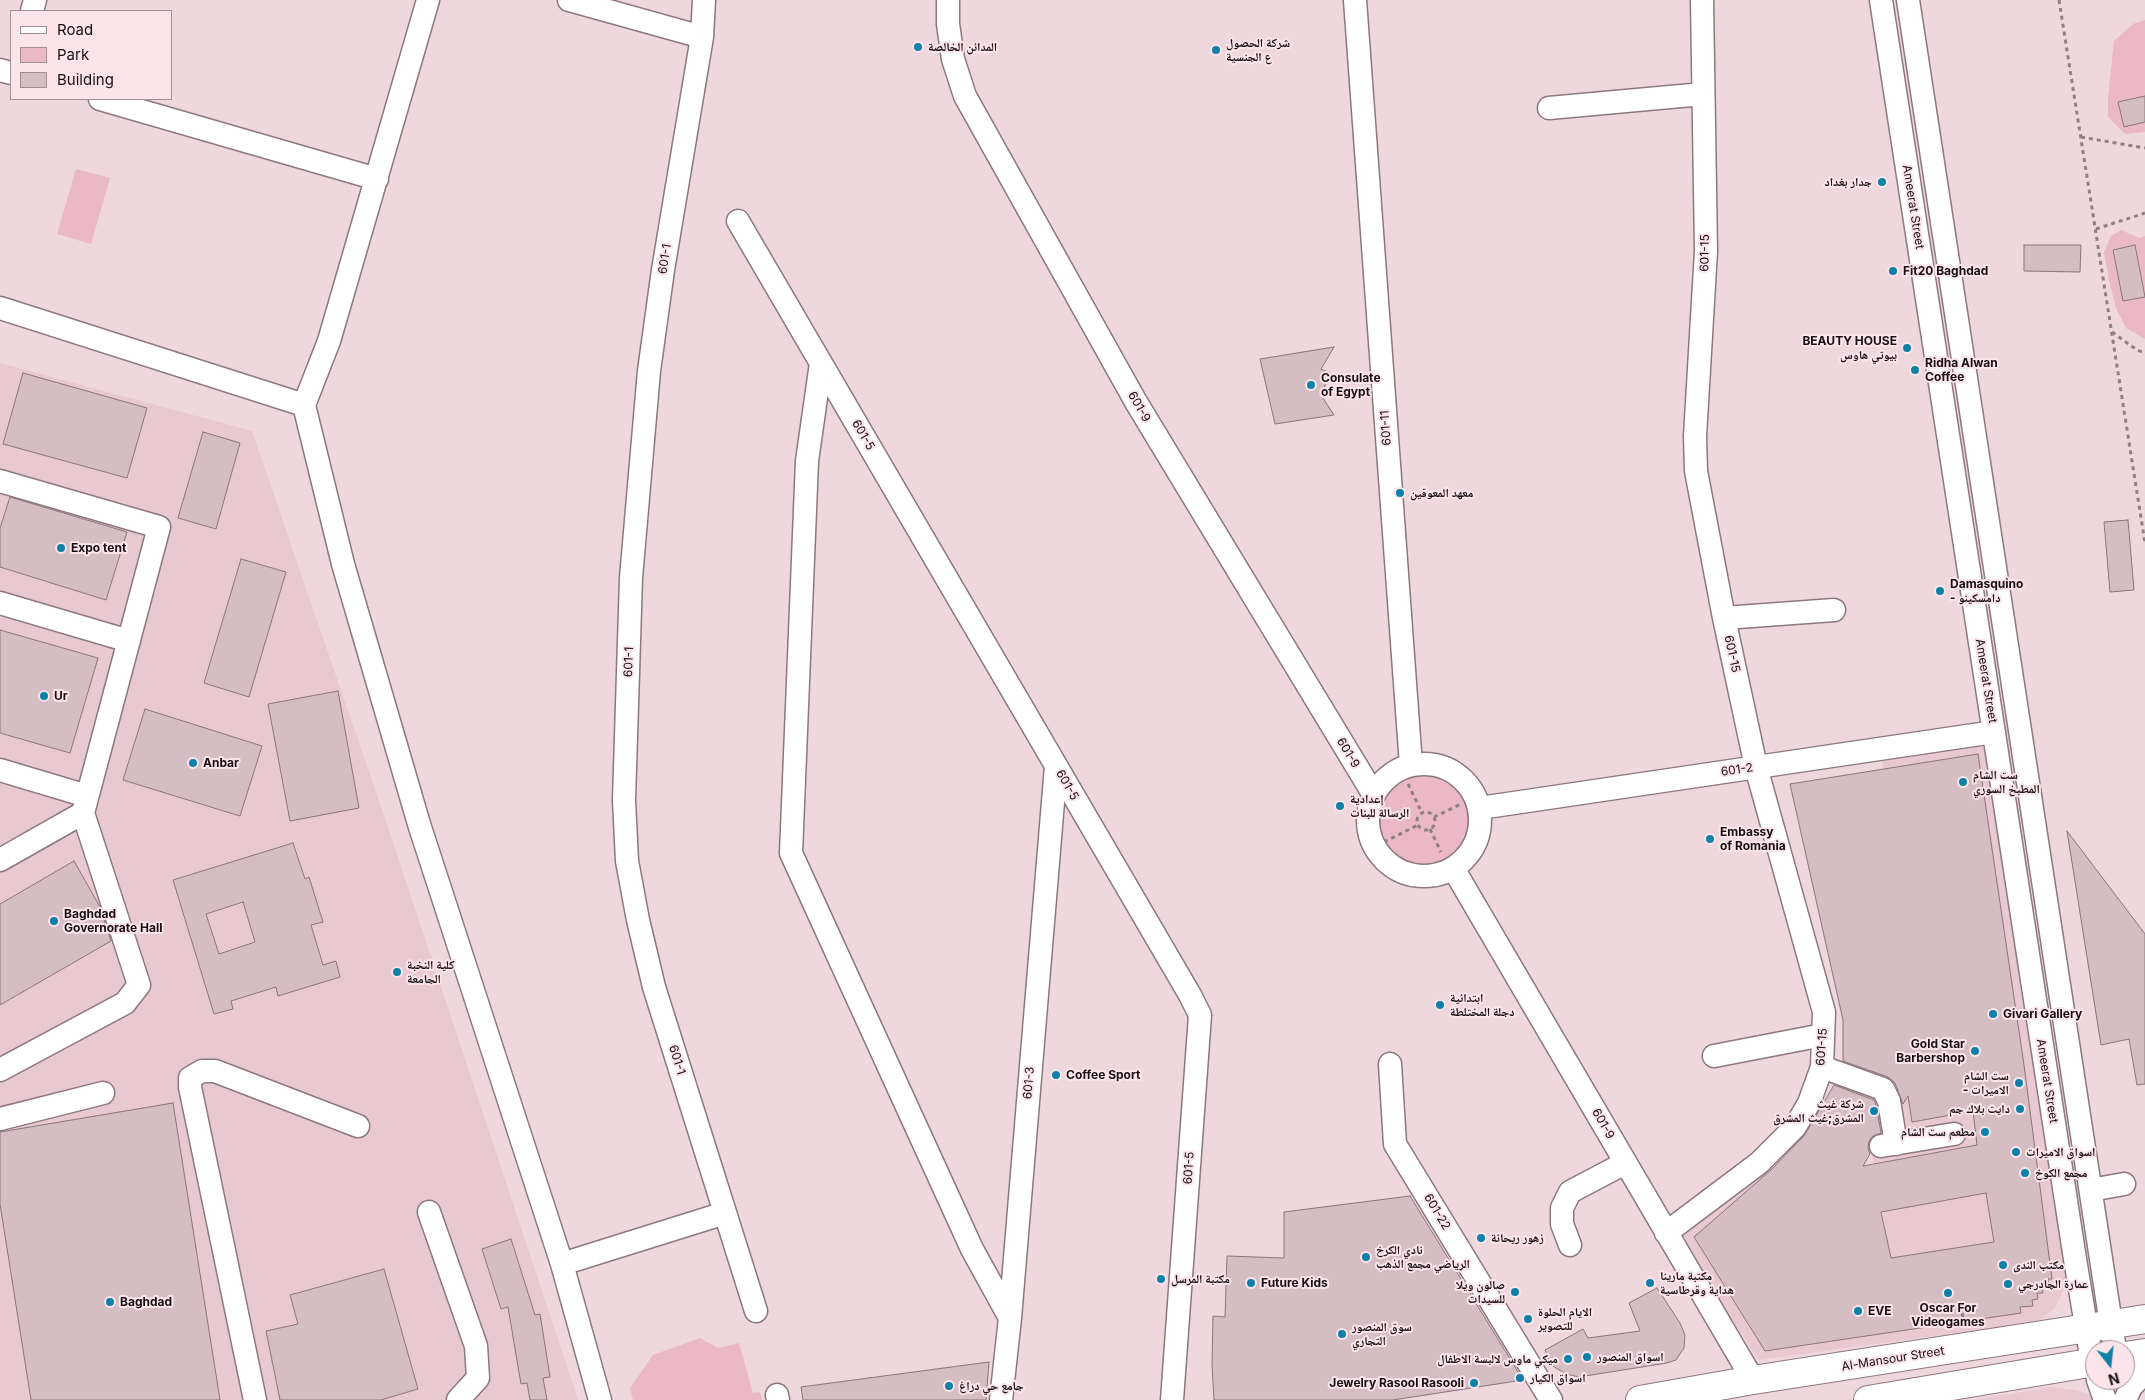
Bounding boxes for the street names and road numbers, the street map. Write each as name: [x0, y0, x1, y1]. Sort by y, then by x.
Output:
street label: Ameerat Street: [1899, 164, 1927, 250]
street label: 601-15: [1697, 234, 1713, 272]
street label: 601-1: [656, 243, 674, 275]
street label: 601-9: [1125, 389, 1153, 425]
street label: 601-11: [1378, 410, 1394, 446]
street label: 601-5: [849, 417, 877, 453]
street label: 601-15: [1721, 634, 1743, 674]
street label: Ameerat Street: [1972, 638, 2000, 724]
street label: 601-1: [621, 647, 637, 677]
street label: 601-9: [1333, 735, 1363, 771]
street label: 601-2: [1720, 761, 1754, 779]
street label: 601-5: [1053, 767, 1081, 803]
street label: 601-15: [1814, 1028, 1830, 1066]
street label: Ameerat Street: [2033, 1038, 2061, 1124]
street label: 601-1: [666, 1043, 688, 1077]
street label: 601-3: [1020, 1066, 1038, 1100]
street label: 601-9: [1589, 1106, 1617, 1142]
street label: 601-5: [1181, 1151, 1197, 1185]
street label: 601-22: [1421, 1191, 1453, 1233]
street label: Al-Mansour Street: [1841, 1344, 1945, 1374]

